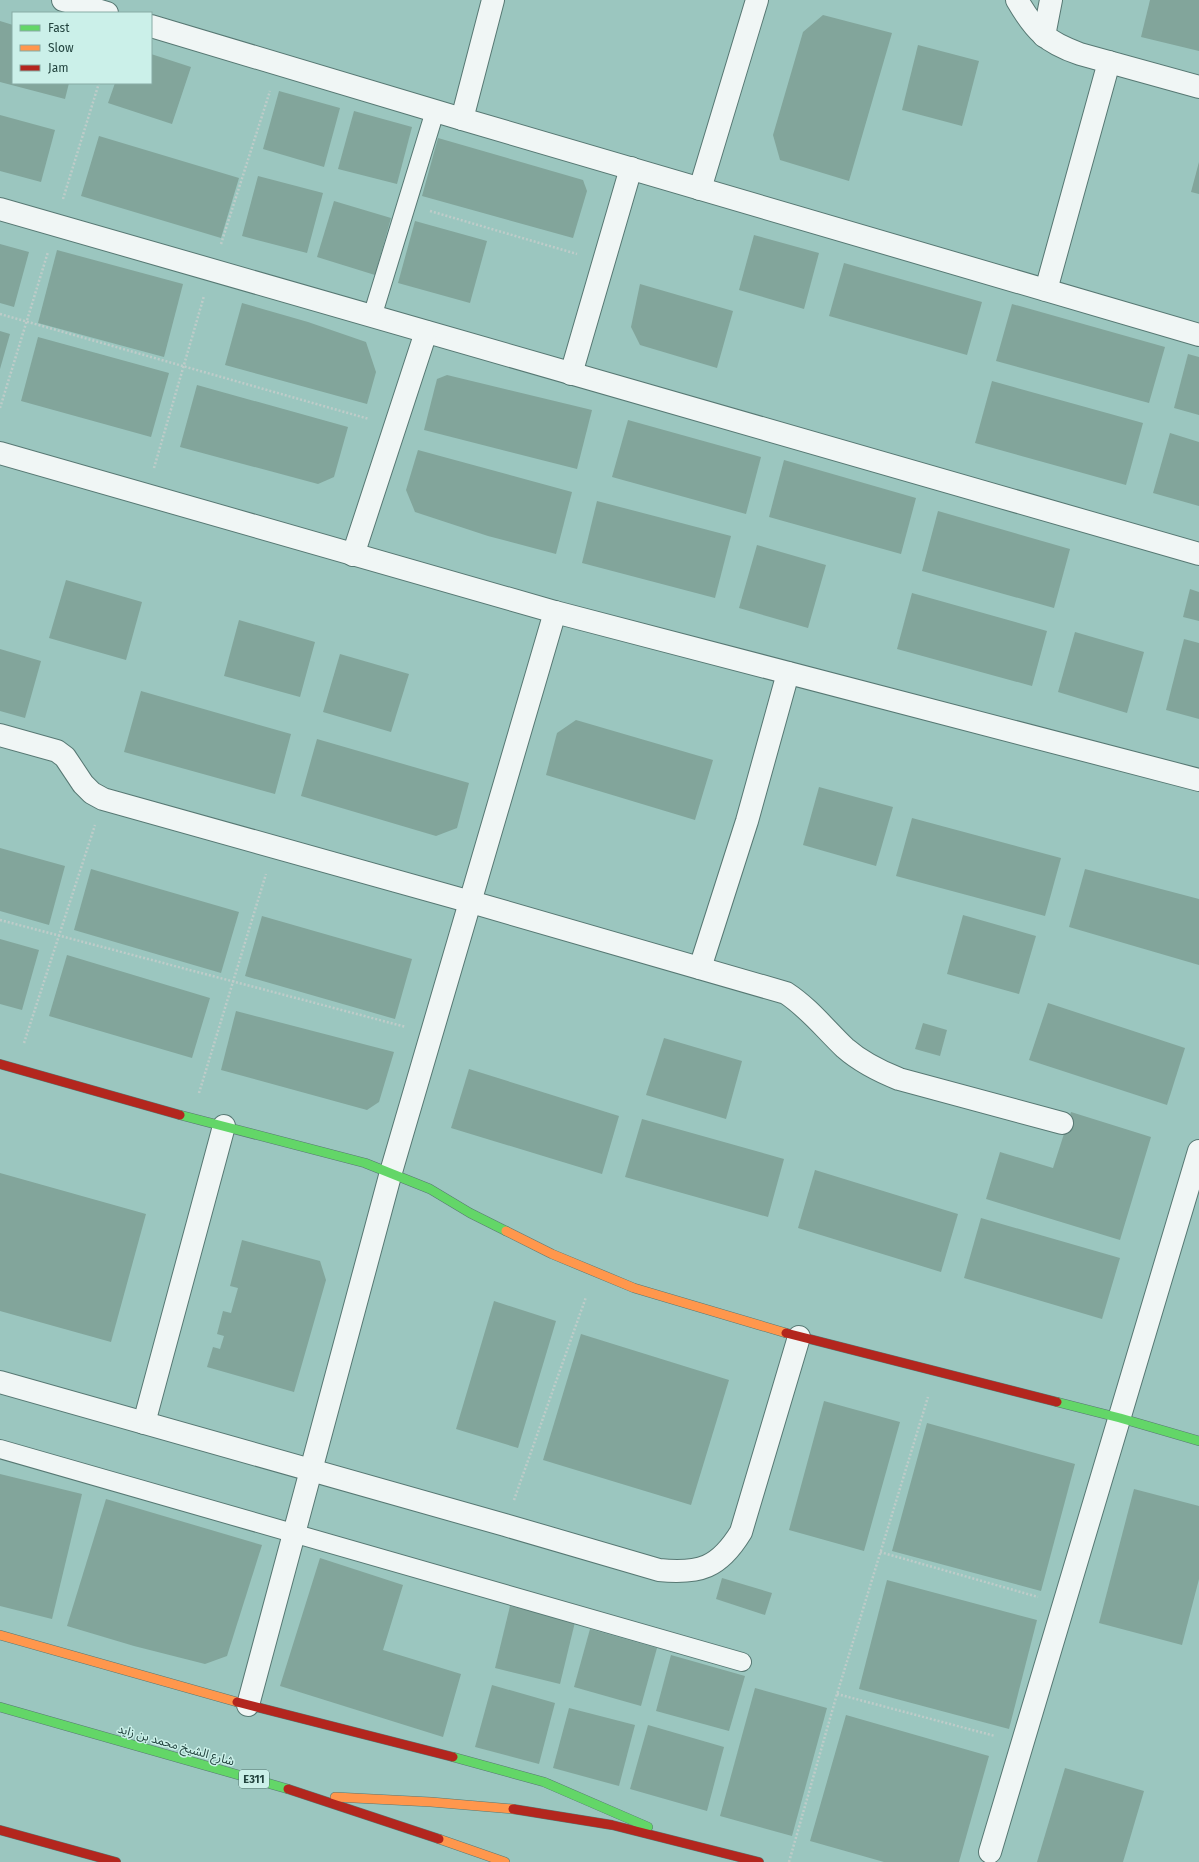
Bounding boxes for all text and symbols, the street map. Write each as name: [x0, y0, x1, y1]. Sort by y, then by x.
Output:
legend: [12, 12, 152, 84]
text: Fast: [48, 21, 70, 35]
text: Slow: [48, 41, 74, 55]
text: Jam: [48, 61, 68, 75]
street label: شارع الشيخ محمد بن زايد: [115, 1722, 236, 1770]
road number: E311: [239, 1770, 269, 1788]

